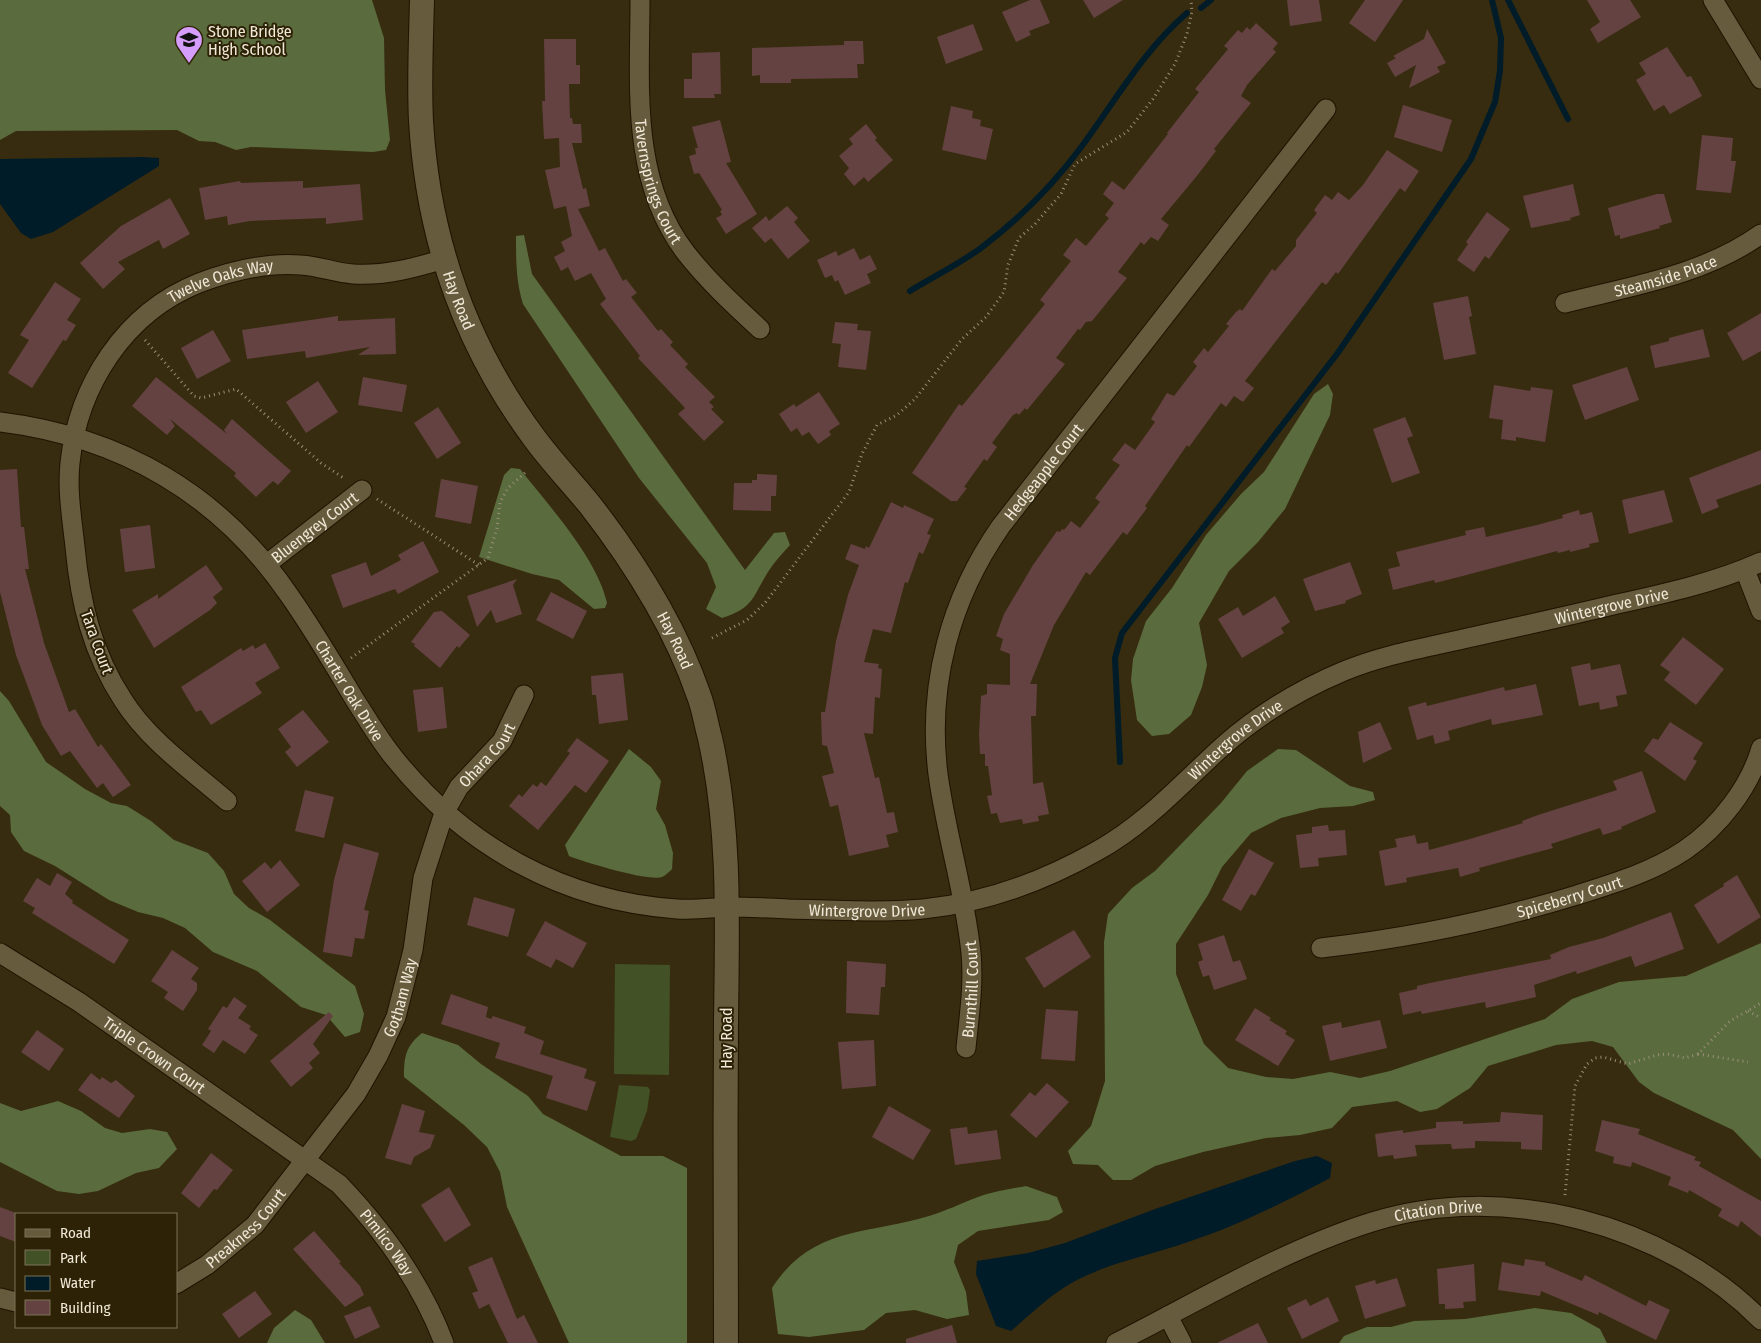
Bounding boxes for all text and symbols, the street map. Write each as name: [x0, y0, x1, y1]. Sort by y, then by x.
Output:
place label: Stone Bridge High School: [208, 22, 292, 59]
school or university icon: Stone Bridge High School: [174, 25, 204, 64]
street label: Tavernsprings Court: [631, 118, 687, 248]
street label: Steamside Place: [1612, 251, 1720, 300]
street label: Twelve Oaks Way: [164, 255, 275, 306]
street label: Hay Road: [439, 268, 479, 333]
street label: Hedgeapple Court: [1000, 419, 1087, 524]
street label: Bluengrey Court: [267, 487, 362, 567]
street label: Wintergrove Drive: [1553, 583, 1671, 628]
street label: Tara Court: [77, 607, 118, 677]
street label: Hay Road: [653, 608, 697, 672]
street label: Charter Oak Drive: [312, 637, 388, 745]
street label: Wintergrove Drive: [1184, 695, 1286, 783]
street label: Ohara Court: [454, 719, 519, 791]
street label: Spiceberry Court: [1515, 871, 1625, 921]
street label: Wintergrove Drive: [808, 899, 926, 921]
street label: Burnthill Court: [958, 939, 981, 1039]
street label: Gotham Way: [379, 955, 420, 1040]
street label: Hay Road: [717, 1007, 736, 1069]
street label: Triple Crown Court: [100, 1012, 210, 1098]
street label: Preakness Court: [202, 1184, 290, 1272]
street label: Citation Drive: [1392, 1197, 1483, 1225]
street label: Pimlico Way: [356, 1205, 418, 1280]
legend: [15, 1213, 178, 1328]
text: Road: [60, 1224, 91, 1242]
text: Park: [60, 1249, 87, 1267]
text: Water: [60, 1274, 96, 1292]
text: Building: [60, 1299, 111, 1317]

